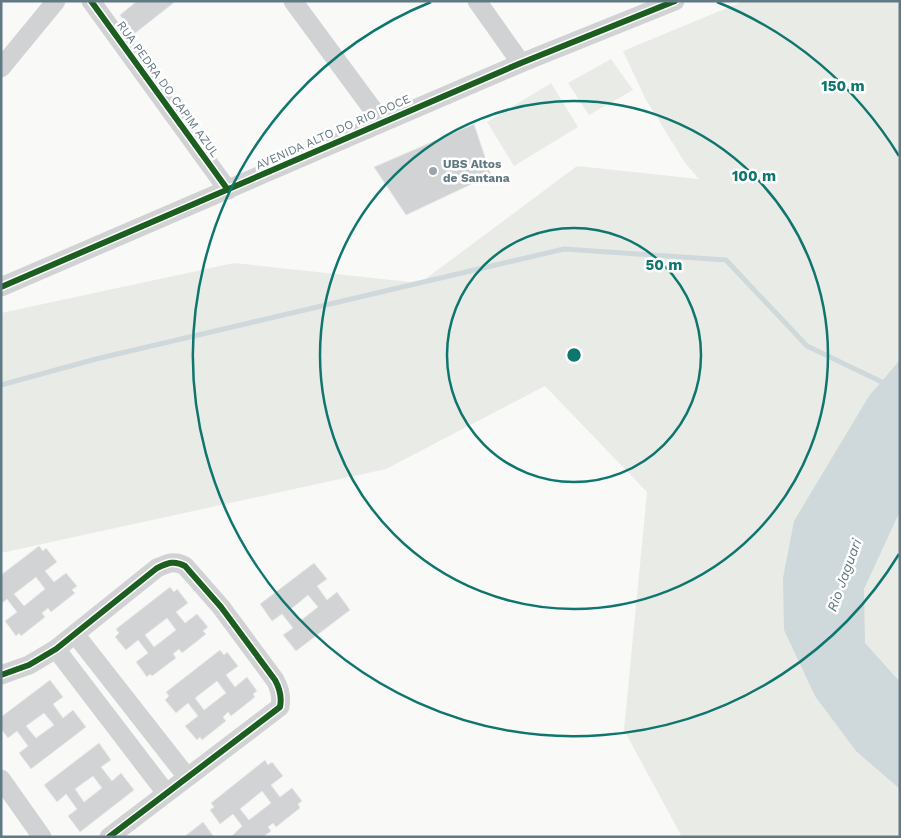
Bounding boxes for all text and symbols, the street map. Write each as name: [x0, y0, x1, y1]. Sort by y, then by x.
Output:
street label: RUA PEDRA DO CAPIM AZUL: [114, 18, 222, 160]
text: 150 m: [821, 77, 865, 95]
street label: AVENIDA ALTO DO RIO DOCE: [253, 91, 413, 173]
place label: UBS Altos de Santana: [443, 157, 510, 185]
marker: UBS Altos de Santana: [427, 165, 439, 177]
text: 100 m: [732, 167, 776, 185]
text: 50 m: [646, 256, 682, 274]
centre of rings: [565, 346, 583, 364]
water label: Rio Jaguari: [823, 536, 865, 613]

